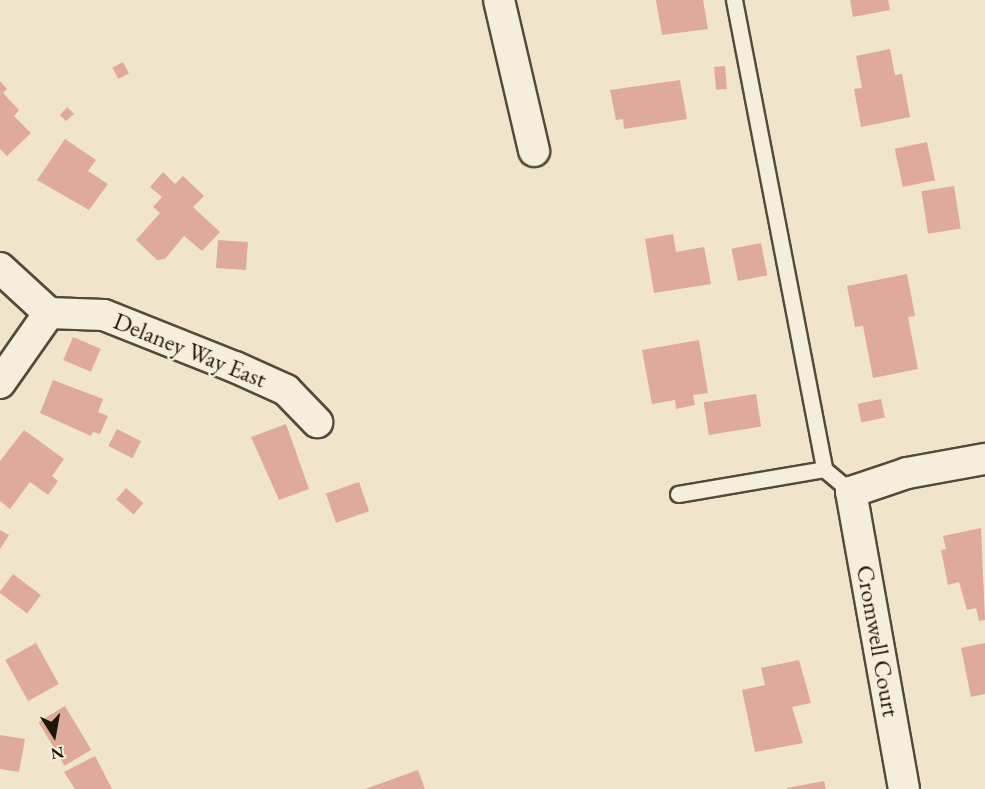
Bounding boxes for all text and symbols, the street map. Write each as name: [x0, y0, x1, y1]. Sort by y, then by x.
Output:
street label: Delaney Way East: [109, 306, 271, 394]
street label: Cromwell Court: [850, 563, 906, 719]
north arrow: [24, 705, 84, 765]
text: N: [49, 742, 66, 765]

